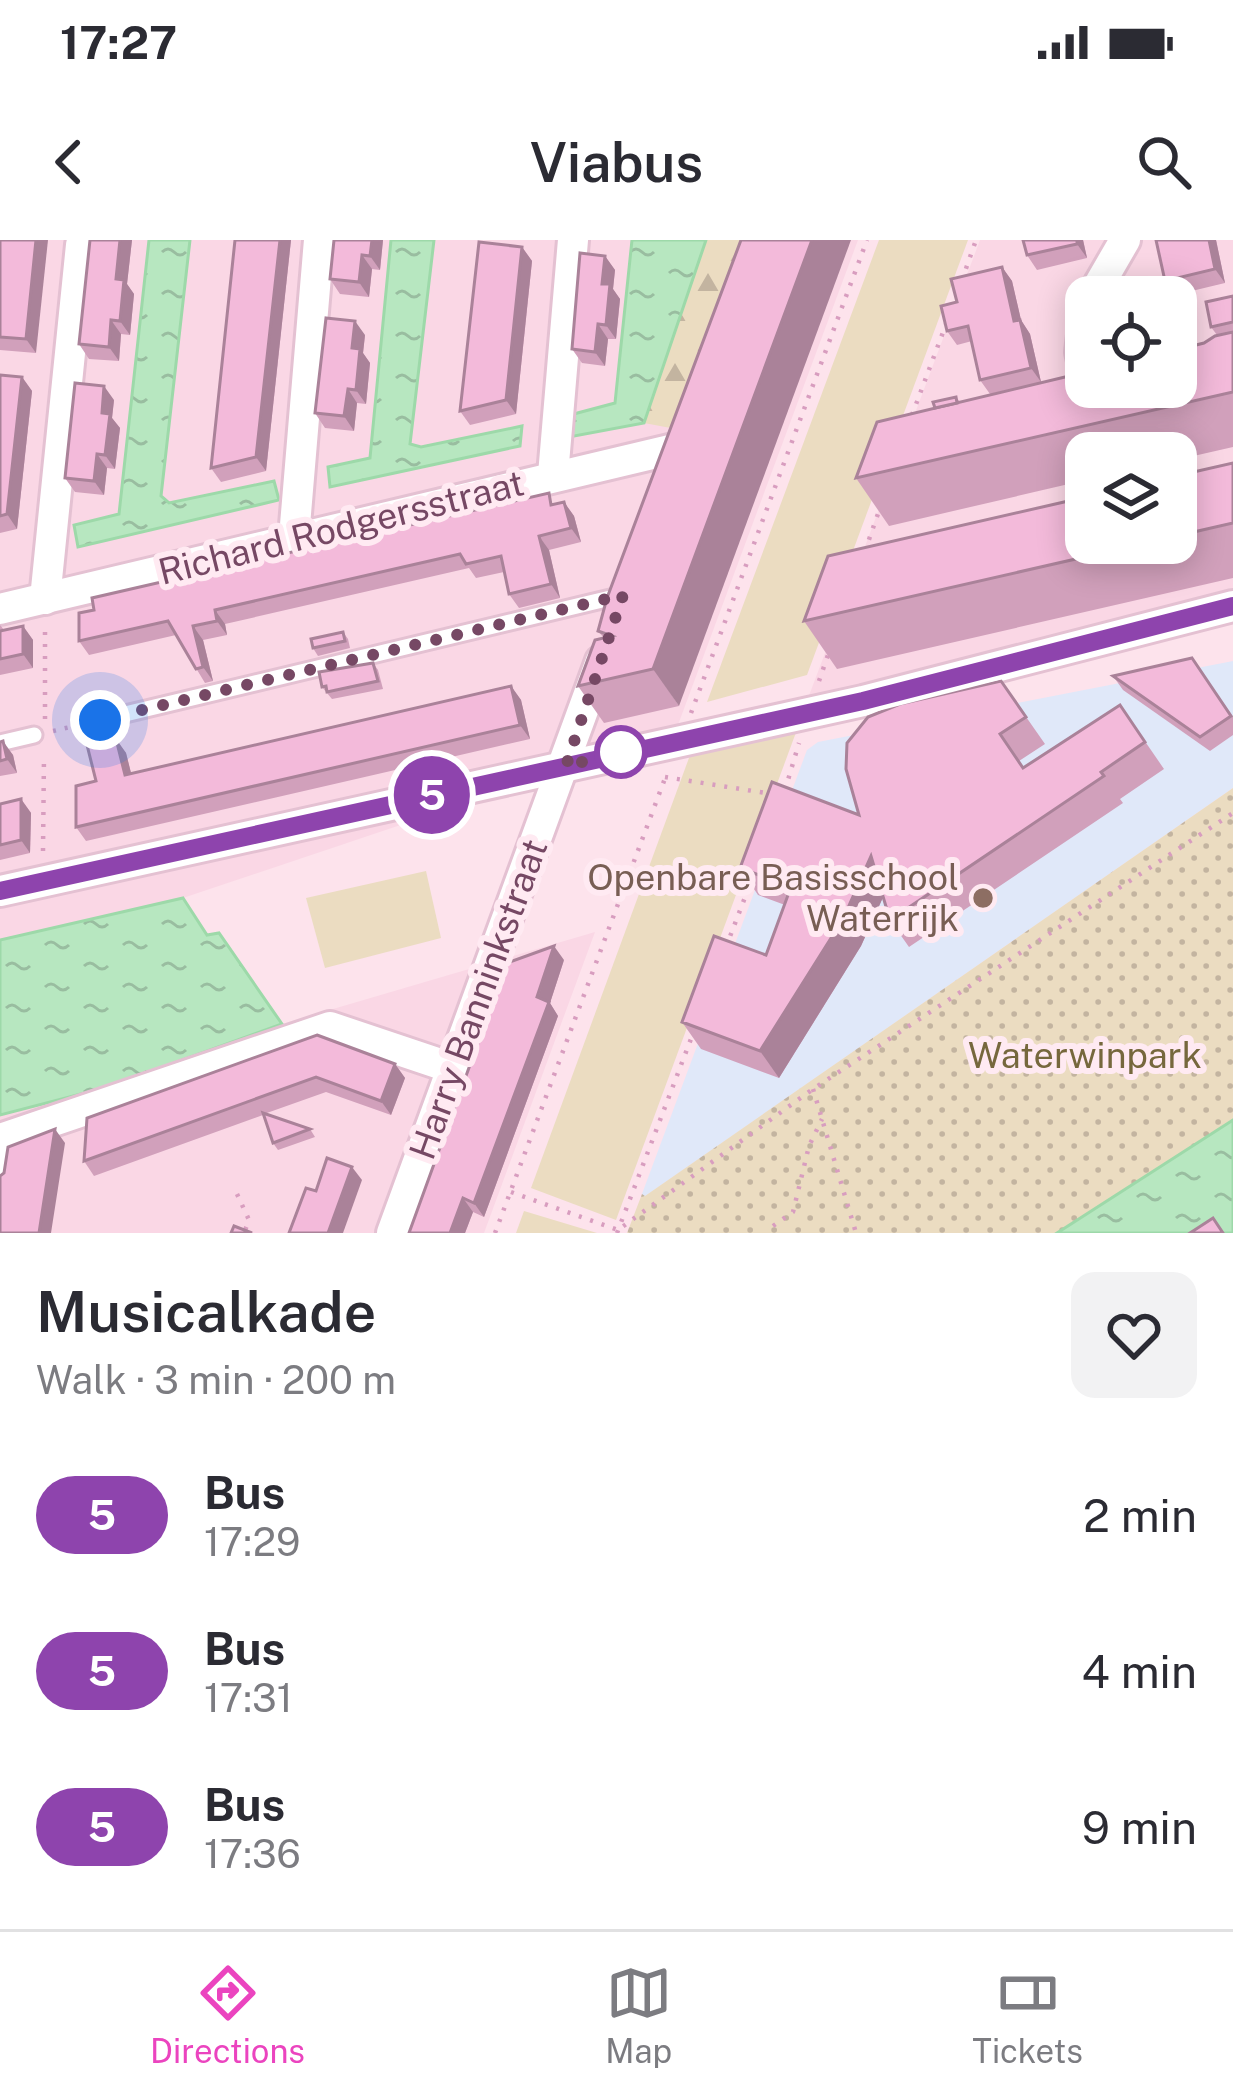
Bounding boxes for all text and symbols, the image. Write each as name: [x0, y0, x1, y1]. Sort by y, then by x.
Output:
text: 17:27: [60, 16, 177, 69]
icon: back: [36, 129, 102, 195]
icon: search: [1131, 129, 1197, 195]
text: Viabus: [530, 131, 703, 194]
map controls: [1065, 276, 1197, 564]
button: locate: [1065, 276, 1197, 408]
button: layers: [1065, 432, 1197, 564]
street label: Richard Rodgersstraat: [154, 461, 528, 593]
your location: [70, 690, 130, 750]
unlabelled marker: [596, 727, 646, 777]
line badge: 5: [393, 756, 471, 834]
text: 5: [418, 770, 446, 819]
street label: Harry Banninkstraat: [401, 833, 555, 1165]
place label: Openbare Basisschool Waterrijk: [587, 856, 959, 939]
marker: Openbare Basisschool Waterrijk: [970, 885, 996, 911]
park label: Waterwinpark: [968, 1034, 1202, 1076]
button: heart: [1071, 1272, 1197, 1398]
text: Musicalkade: [36, 1278, 376, 1345]
text: Walk · 3 min · 200 m: [36, 1357, 396, 1403]
text: Bus: [204, 1466, 285, 1519]
text: 2 min: [1083, 1489, 1197, 1542]
text: 5: [88, 1490, 116, 1539]
text: 17:29: [204, 1519, 300, 1565]
text: Bus: [204, 1622, 285, 1675]
text: 4 min: [1081, 1645, 1197, 1698]
text: 5: [88, 1646, 116, 1695]
text: 17:31: [204, 1675, 293, 1721]
text: Bus: [204, 1778, 285, 1831]
text: 9 min: [1082, 1801, 1197, 1854]
text: 5: [88, 1802, 116, 1851]
text: 17:36: [204, 1831, 301, 1877]
tab: Directions: [150, 1960, 305, 2070]
tab: Map: [605, 1960, 672, 2070]
tab: Tickets: [972, 1960, 1083, 2070]

